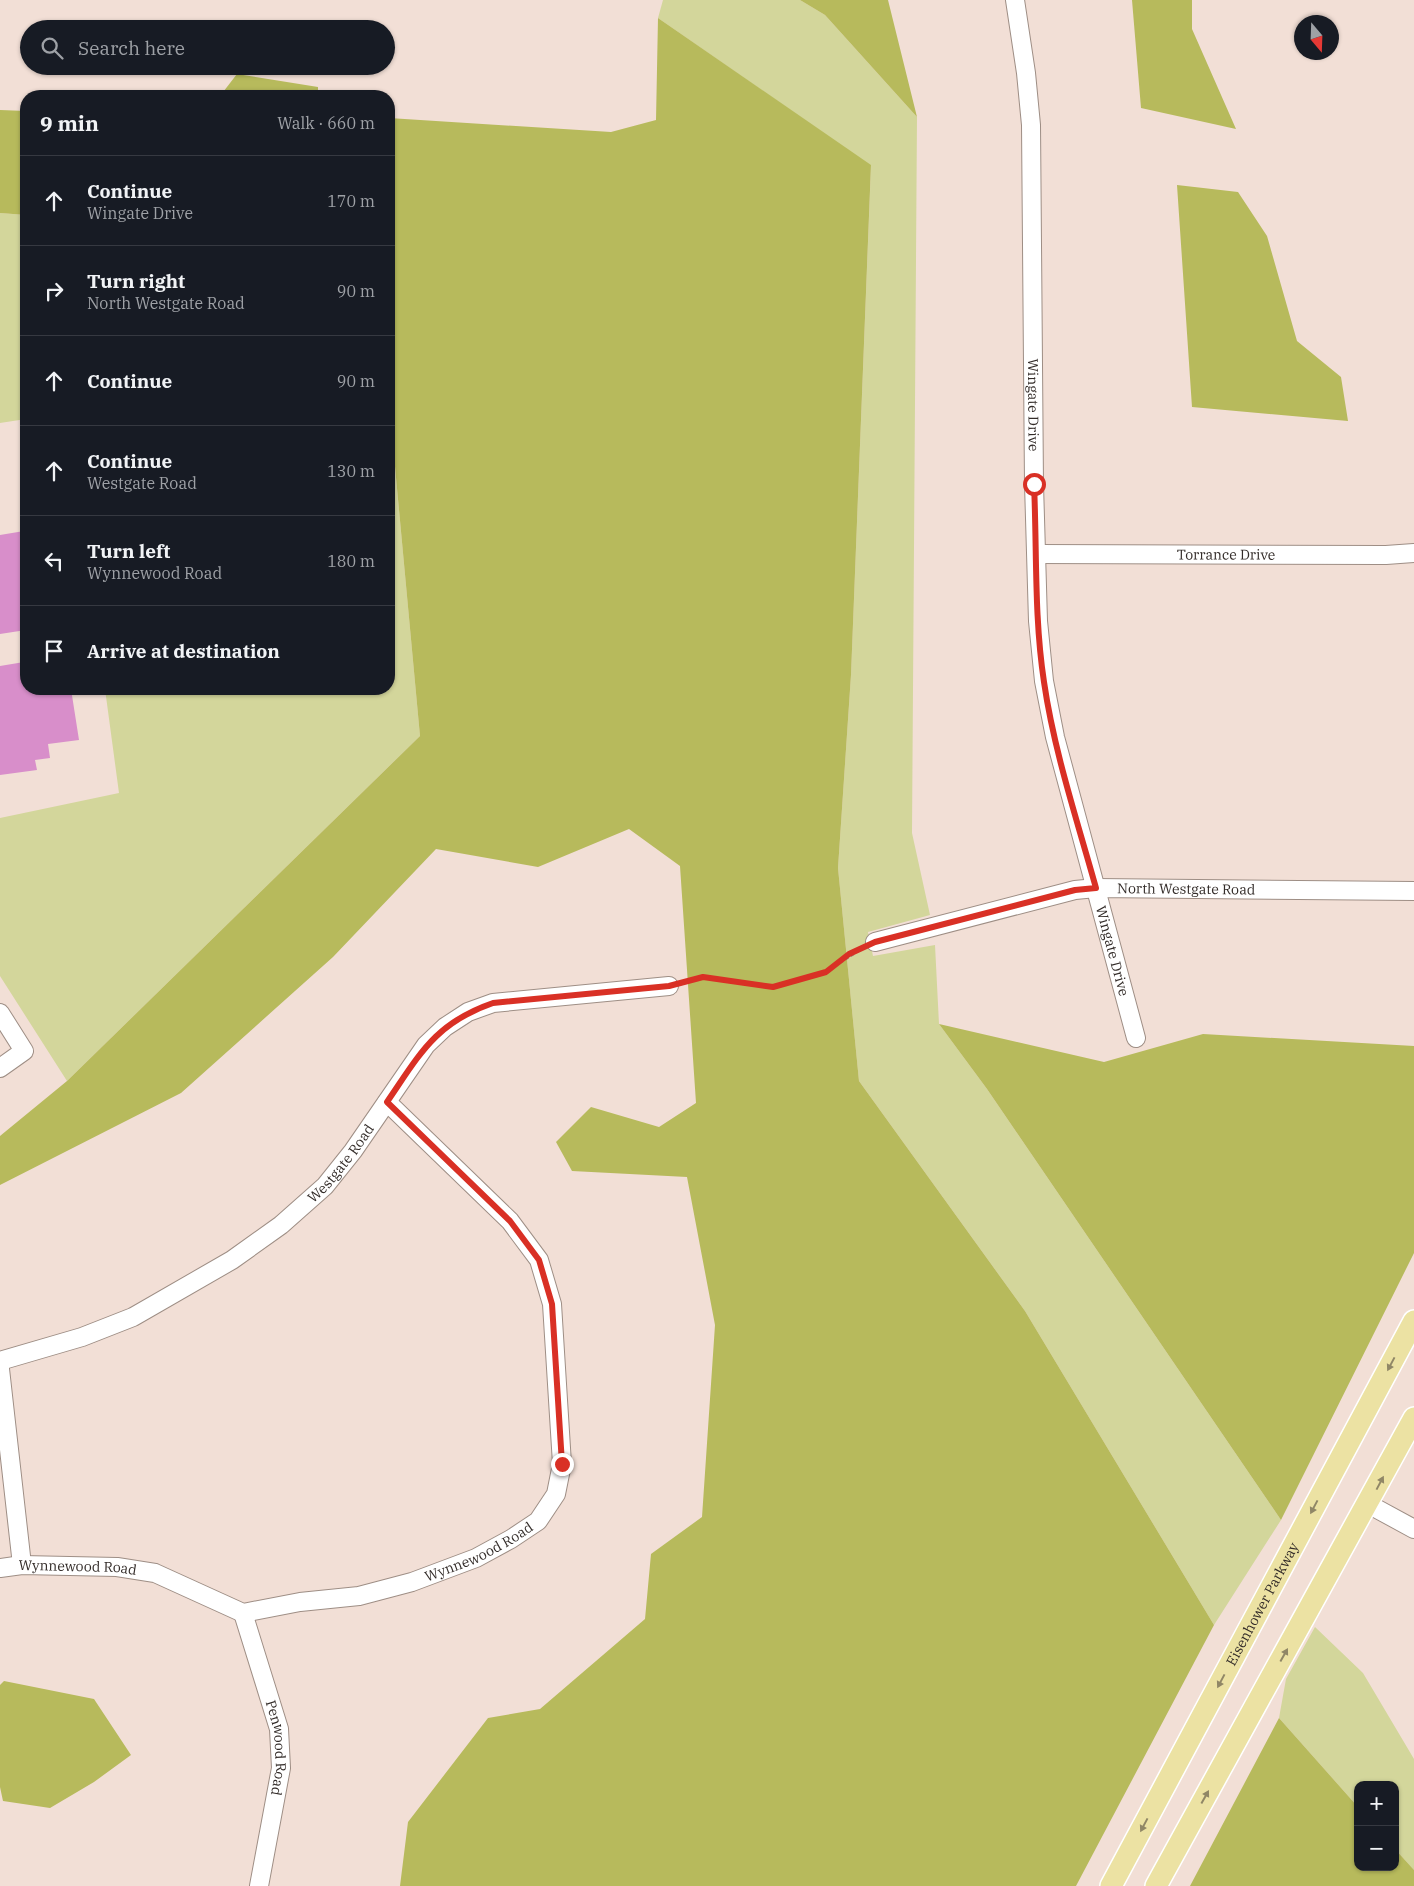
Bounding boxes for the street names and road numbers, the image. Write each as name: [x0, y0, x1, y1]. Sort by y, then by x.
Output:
street label: Wingate Drive: [1024, 358, 1043, 451]
street label: Torrance Drive: [1177, 545, 1275, 564]
street label: North Westgate Road: [1117, 879, 1256, 899]
street label: Wingate Drive: [1092, 904, 1133, 998]
street label: Westgate Road: [304, 1120, 378, 1206]
street label: Wynnewood Road: [422, 1518, 537, 1585]
street label: Eisenhower Parkway: [1222, 1539, 1303, 1669]
street label: Wynnewood Road: [18, 1556, 139, 1579]
street label: Penwood Road: [262, 1698, 290, 1798]

